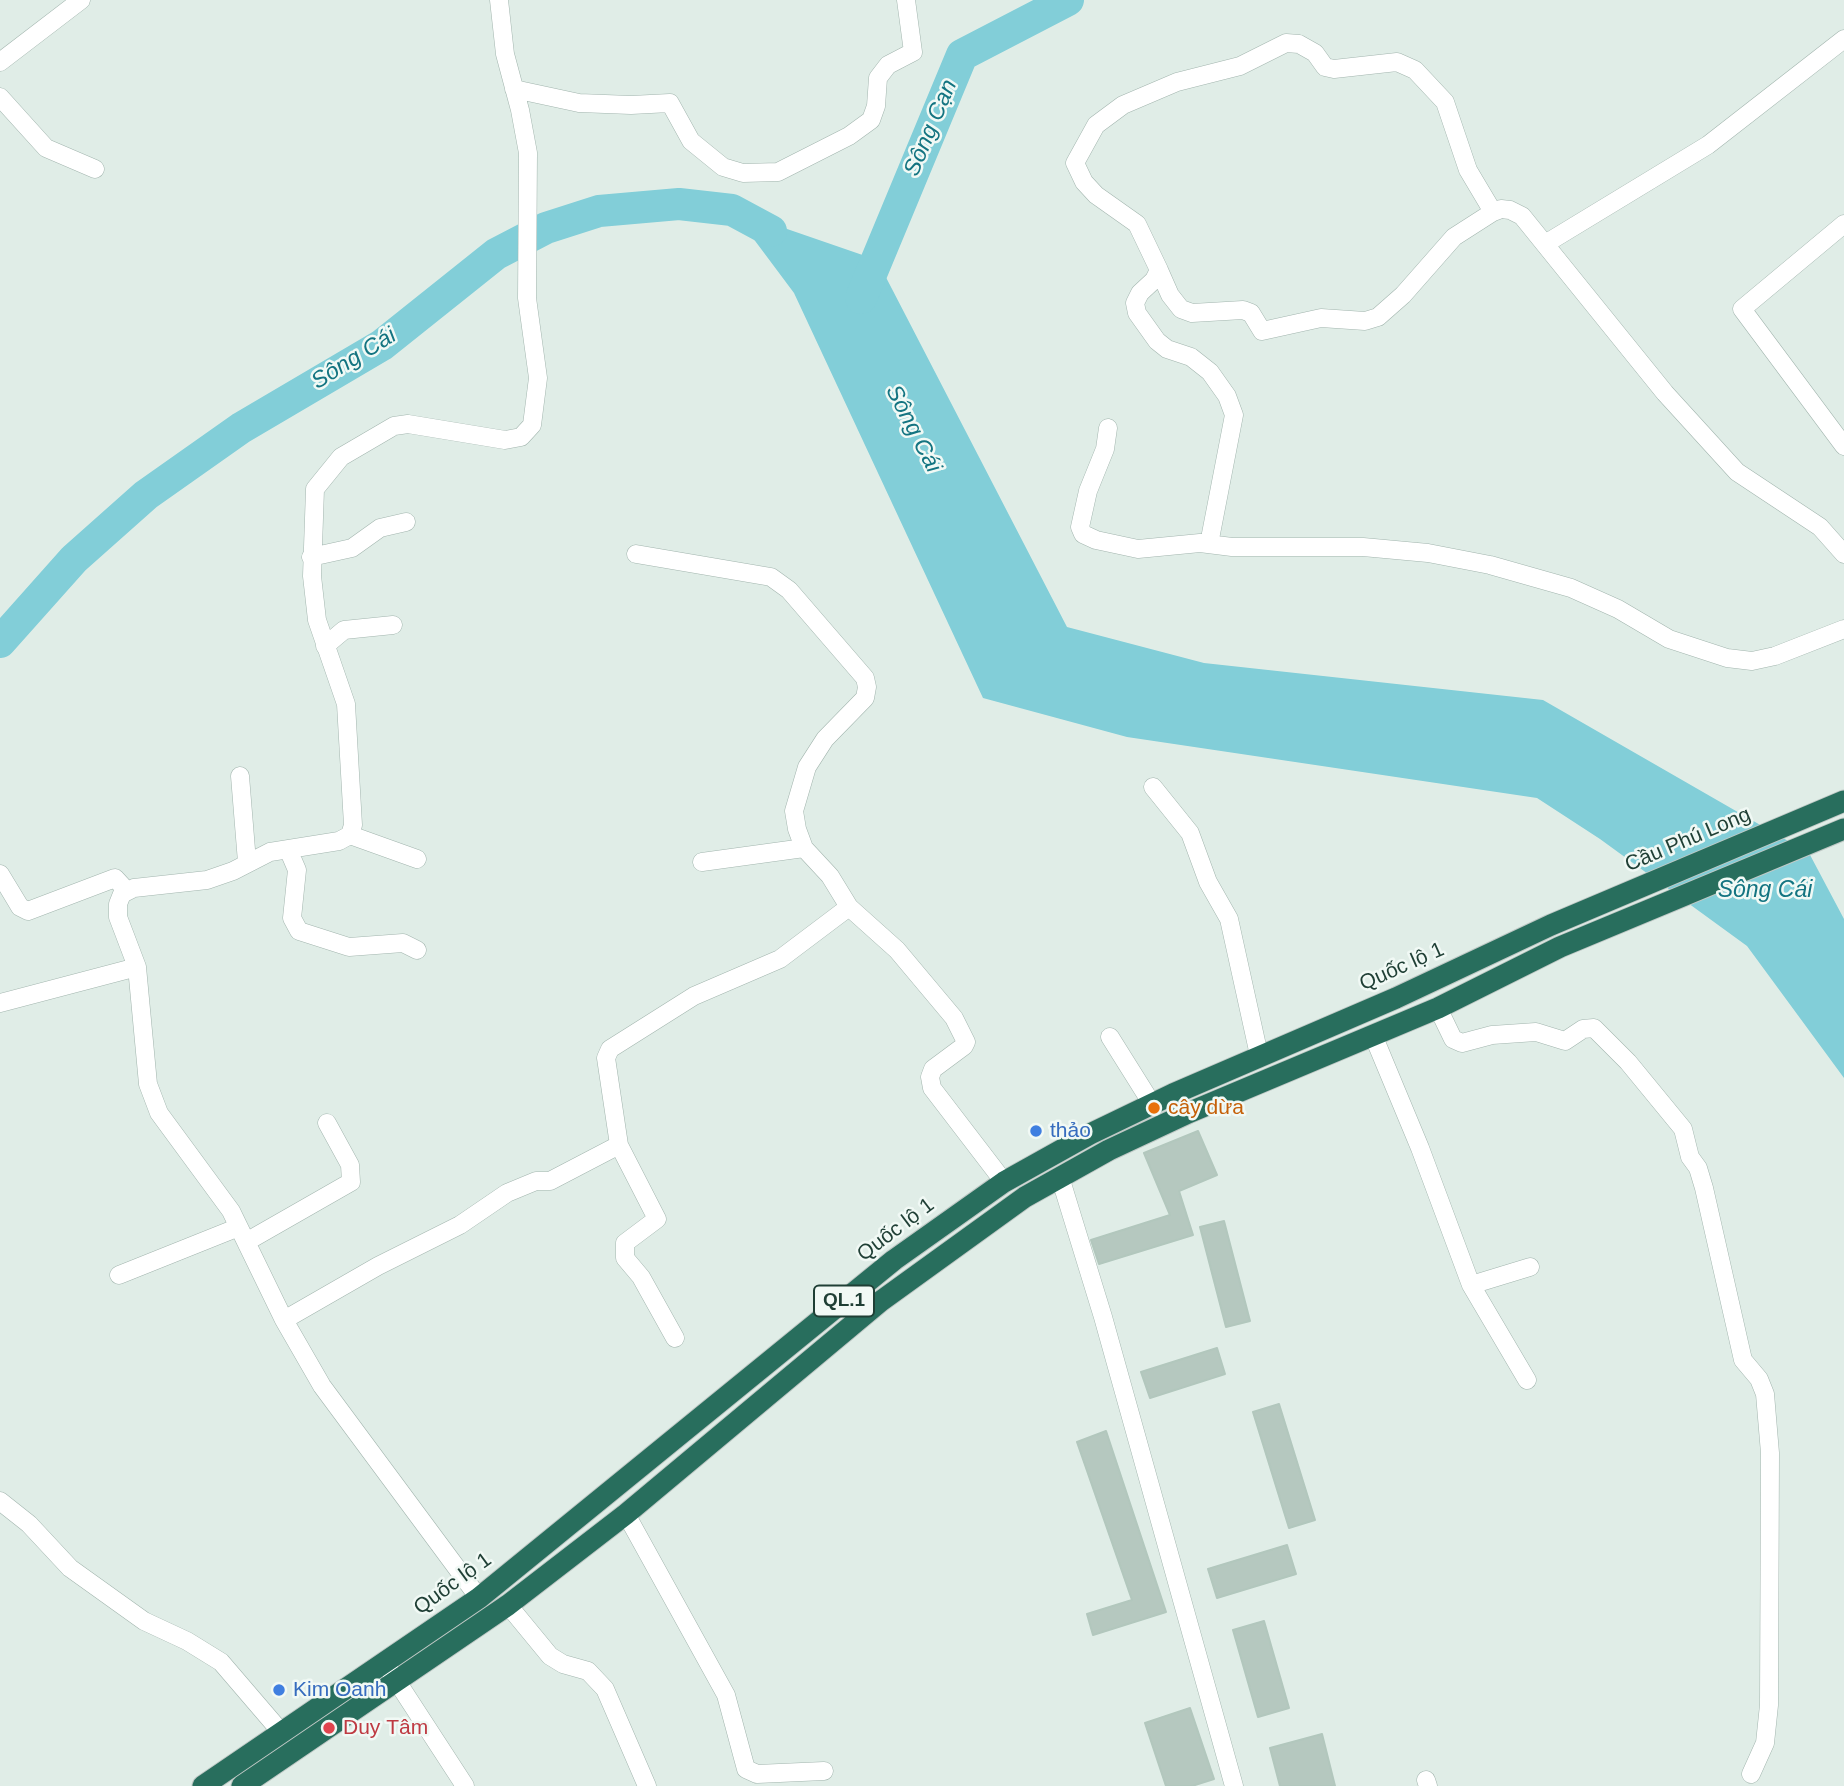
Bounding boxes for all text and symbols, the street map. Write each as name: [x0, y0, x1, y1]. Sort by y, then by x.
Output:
water label: Sông Cạn: [898, 76, 964, 180]
water label: Sông Cái: [307, 322, 401, 396]
water label: Sông Cái: [879, 381, 947, 477]
street label: Cầu Phú Long: [1621, 802, 1755, 878]
water label: Sông Cái: [1718, 877, 1812, 905]
street label: Quốc lộ 1: [1356, 937, 1448, 997]
place label: cây dừa: [1168, 1095, 1244, 1121]
marker: cây dừa: [1146, 1100, 1162, 1116]
place label: thảo: [1050, 1118, 1091, 1144]
marker: thảo: [1028, 1123, 1044, 1139]
street label: Quốc lộ 1: [853, 1193, 939, 1267]
road number: QL.1: [814, 1286, 874, 1316]
street label: Quốc lộ 1: [409, 1547, 497, 1621]
place label: Kim Oanh: [293, 1677, 386, 1703]
marker: Kim Oanh: [271, 1682, 287, 1698]
place label: Duy Tâm: [343, 1715, 428, 1741]
marker: Duy Tâm: [321, 1720, 337, 1736]

